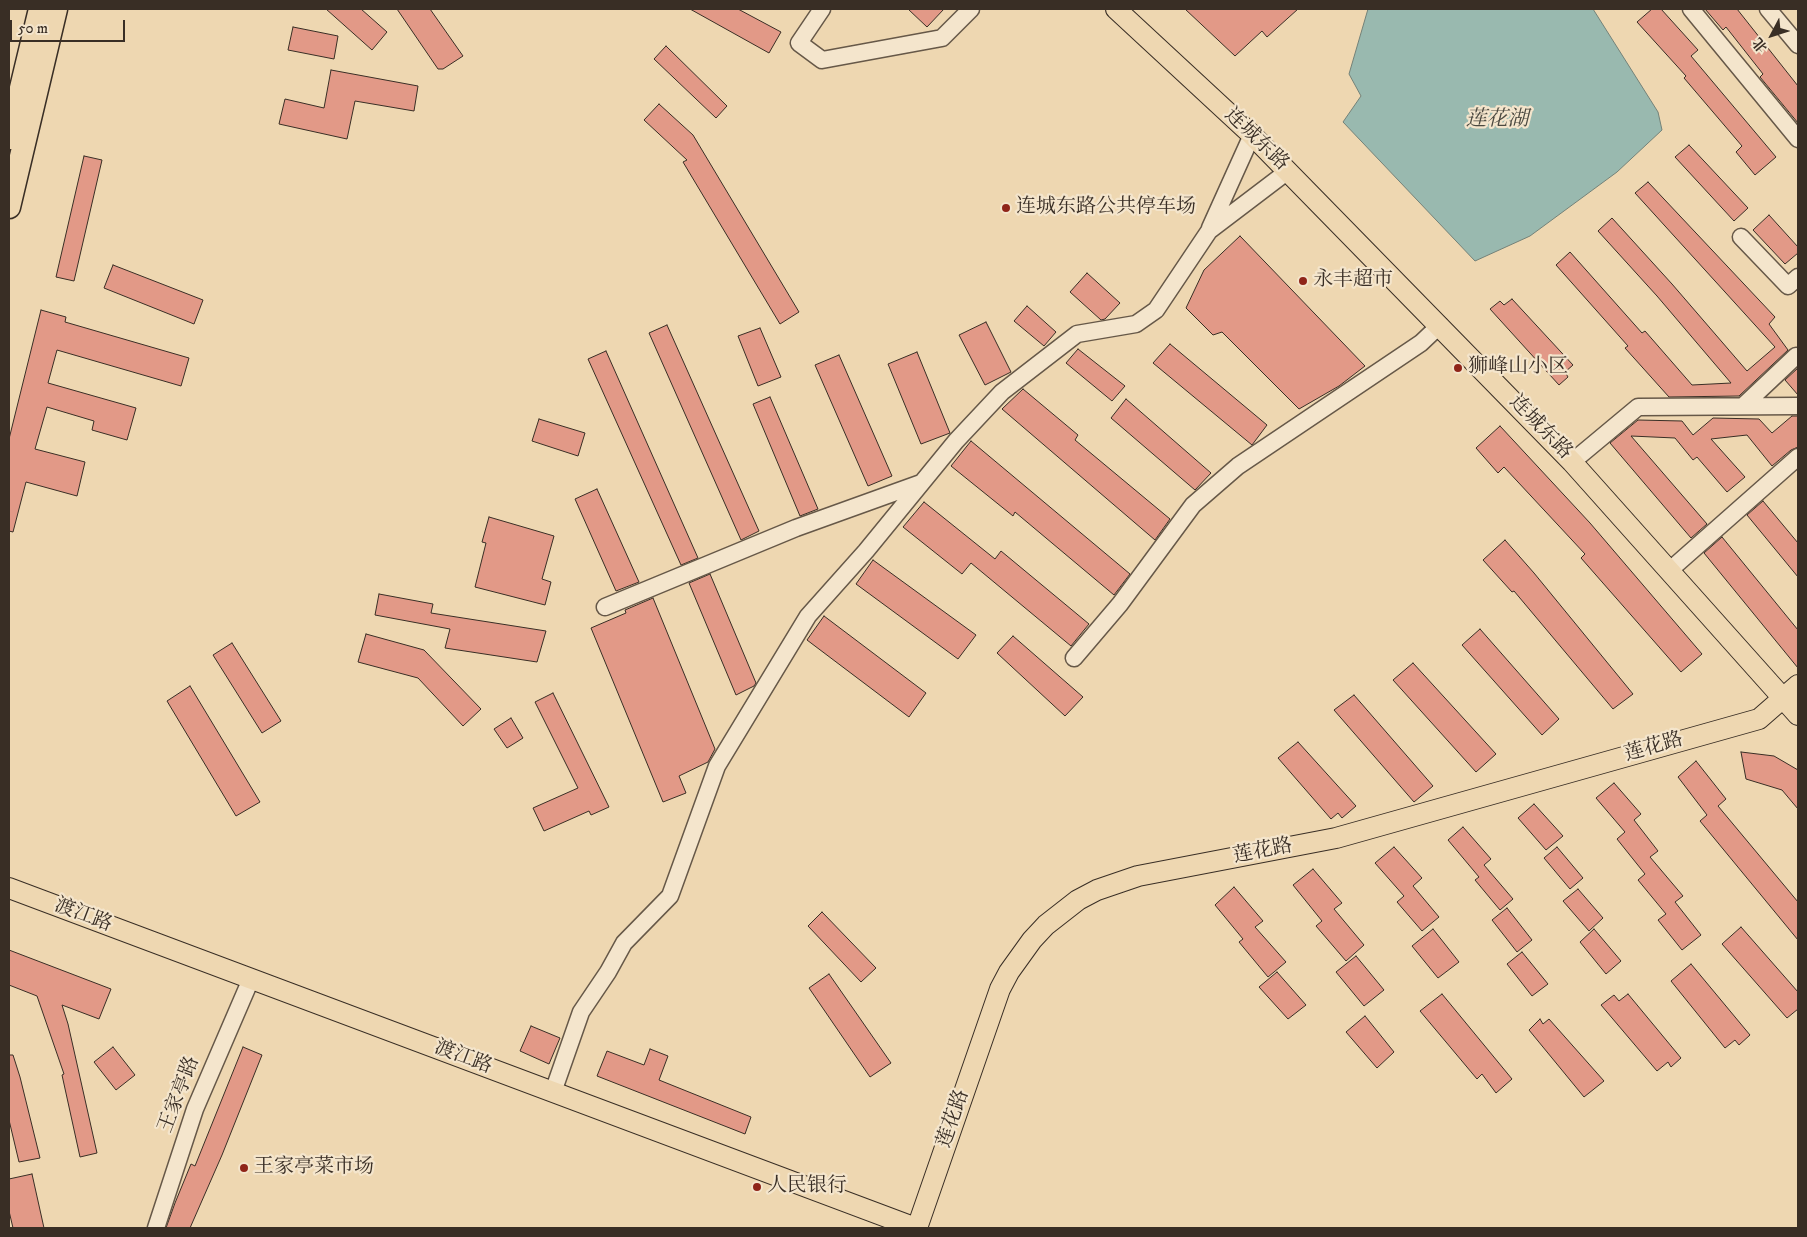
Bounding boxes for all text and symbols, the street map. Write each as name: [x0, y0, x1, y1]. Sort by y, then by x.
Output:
scale bar: [12, 10, 128, 42]
north arrow: [1747, 10, 1797, 60]
text: 50 m: [18, 19, 48, 38]
text: 北: [1749, 33, 1772, 56]
street label: 连城东路: [1219, 104, 1293, 176]
water label: 莲花湖: [1466, 108, 1528, 134]
place label: 连城东路公共停车场: [1016, 196, 1196, 220]
marker: 连城东路公共停车场: [1000, 202, 1012, 214]
place label: 永丰超市: [1313, 269, 1393, 293]
marker: 永丰超市: [1297, 275, 1309, 287]
place label: 狮峰山小区: [1468, 356, 1568, 380]
marker: 狮峰山小区: [1452, 362, 1464, 374]
street label: 连城东路: [1504, 391, 1576, 465]
street label: 莲花路: [1622, 728, 1686, 768]
street label: 莲花路: [1231, 834, 1295, 870]
street label: 渡江路: [51, 894, 115, 938]
street label: 渡江路: [431, 1036, 495, 1080]
street label: 王家亭路: [154, 1053, 206, 1137]
street label: 莲花路: [933, 1087, 975, 1151]
place label: 王家亭菜市场: [254, 1156, 374, 1180]
marker: 王家亭菜市场: [238, 1162, 250, 1174]
place label: 人民银行: [767, 1175, 847, 1199]
marker: 人民银行: [751, 1181, 763, 1193]

